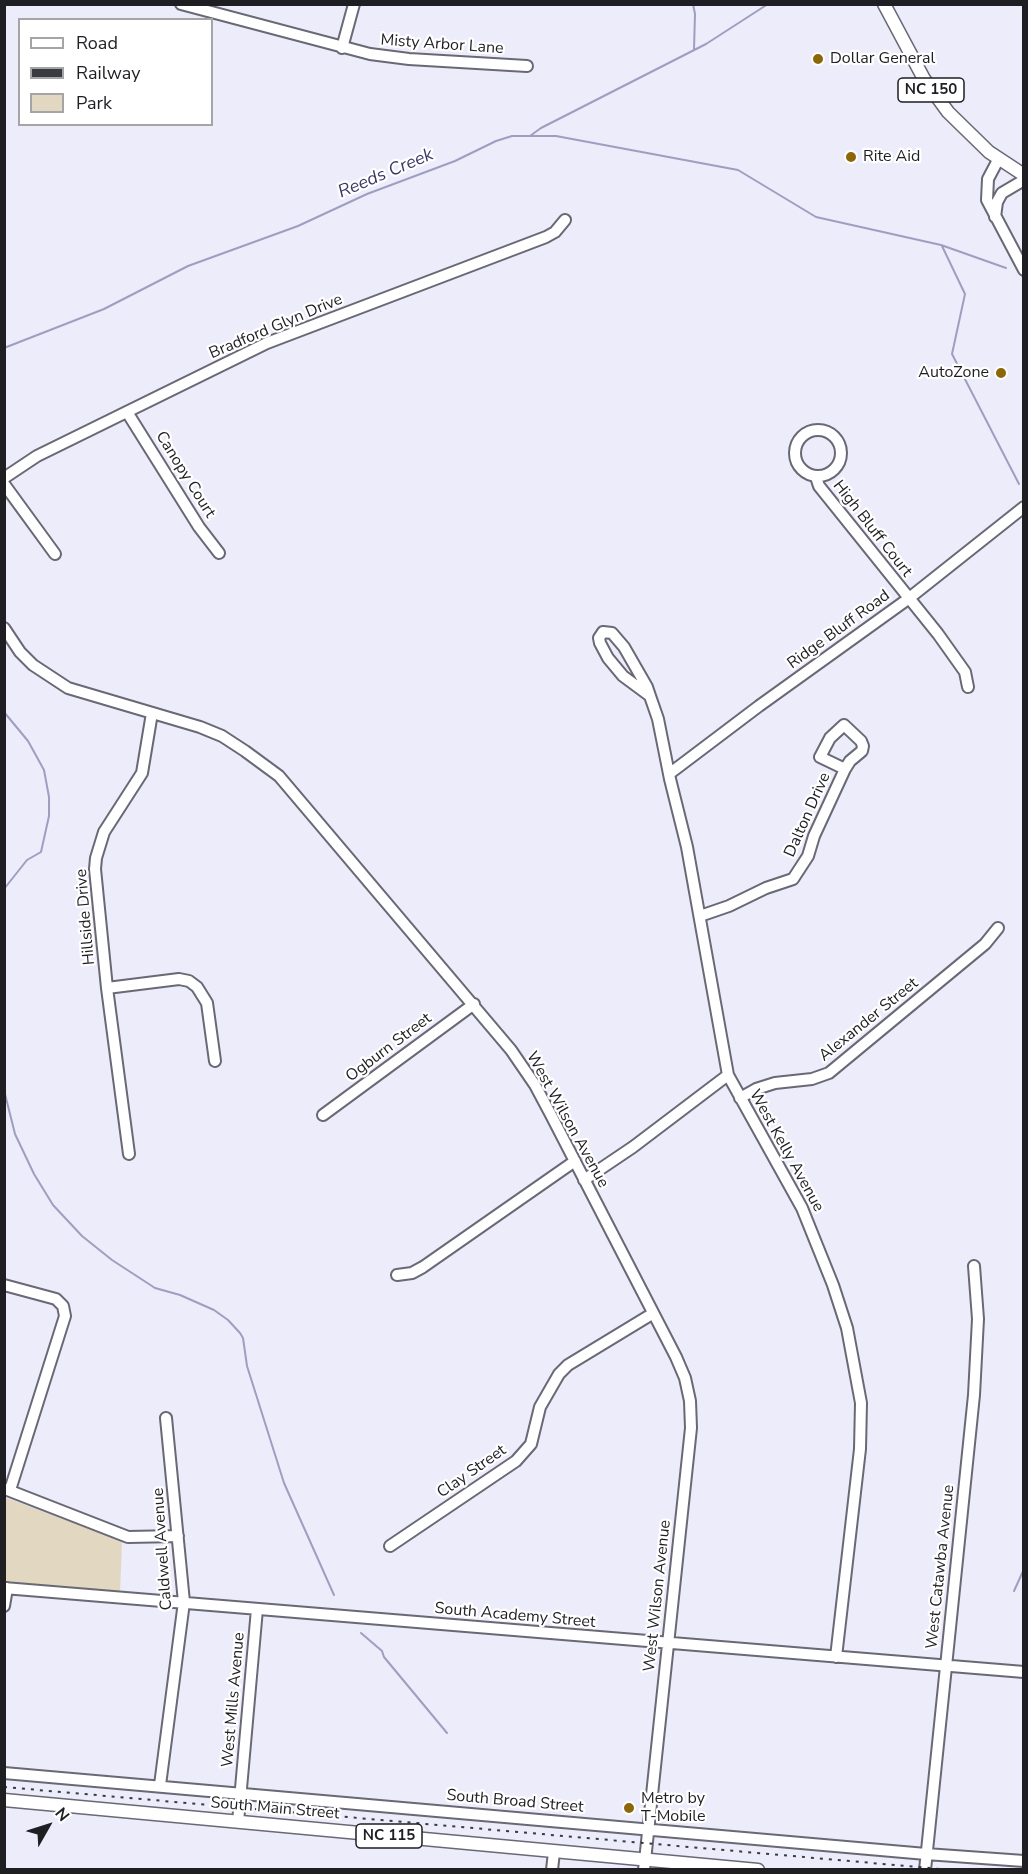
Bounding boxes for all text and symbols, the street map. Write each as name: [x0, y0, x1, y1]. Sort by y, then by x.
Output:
legend: [18, 18, 213, 126]
text: Road: [76, 31, 118, 55]
street label: Misty Arbor Lane: [380, 31, 504, 59]
place label: Dollar General: [830, 49, 935, 69]
marker: Dollar General: [811, 52, 825, 66]
text: Railway: [76, 61, 141, 85]
road number: NC 150: [898, 78, 964, 102]
text: Park: [76, 91, 112, 115]
water label: Reeds Creek: [335, 144, 437, 204]
place label: Rite Aid: [863, 147, 920, 167]
marker: Rite Aid: [844, 150, 858, 164]
street label: Bradford Glyn Drive: [206, 290, 346, 364]
place label: AutoZone: [918, 363, 989, 383]
marker: AutoZone: [994, 366, 1008, 380]
street label: Canopy Court: [151, 428, 219, 522]
street label: High Bluff Court: [828, 477, 916, 581]
street label: Ridge Bluff Road: [784, 586, 894, 674]
street label: Dalton Drive: [781, 770, 835, 860]
street label: Hillside Drive: [72, 868, 100, 966]
street label: Alexander Street: [816, 974, 922, 1066]
street label: Ogburn Street: [342, 1009, 436, 1087]
street label: West Wilson Avenue: [522, 1049, 612, 1191]
street label: West Kelly Avenue: [744, 1086, 828, 1216]
street label: Clay Street: [434, 1441, 510, 1503]
street label: West Catawba Avenue: [923, 1484, 959, 1650]
street label: Caldwell Avenue: [149, 1487, 177, 1611]
street label: West Wilson Avenue: [640, 1519, 676, 1673]
street label: South Academy Street: [434, 1599, 596, 1633]
street label: West Mills Avenue: [219, 1632, 249, 1768]
street label: South Broad Street: [446, 1786, 584, 1818]
place label: Metro by T-Mobile: [641, 1789, 705, 1827]
street label: South Main Street: [210, 1794, 340, 1824]
north arrow: [18, 1796, 78, 1856]
marker: Metro by T-Mobile: [622, 1801, 636, 1815]
text: N: [50, 1803, 74, 1826]
road number: NC 115: [356, 1824, 422, 1848]

